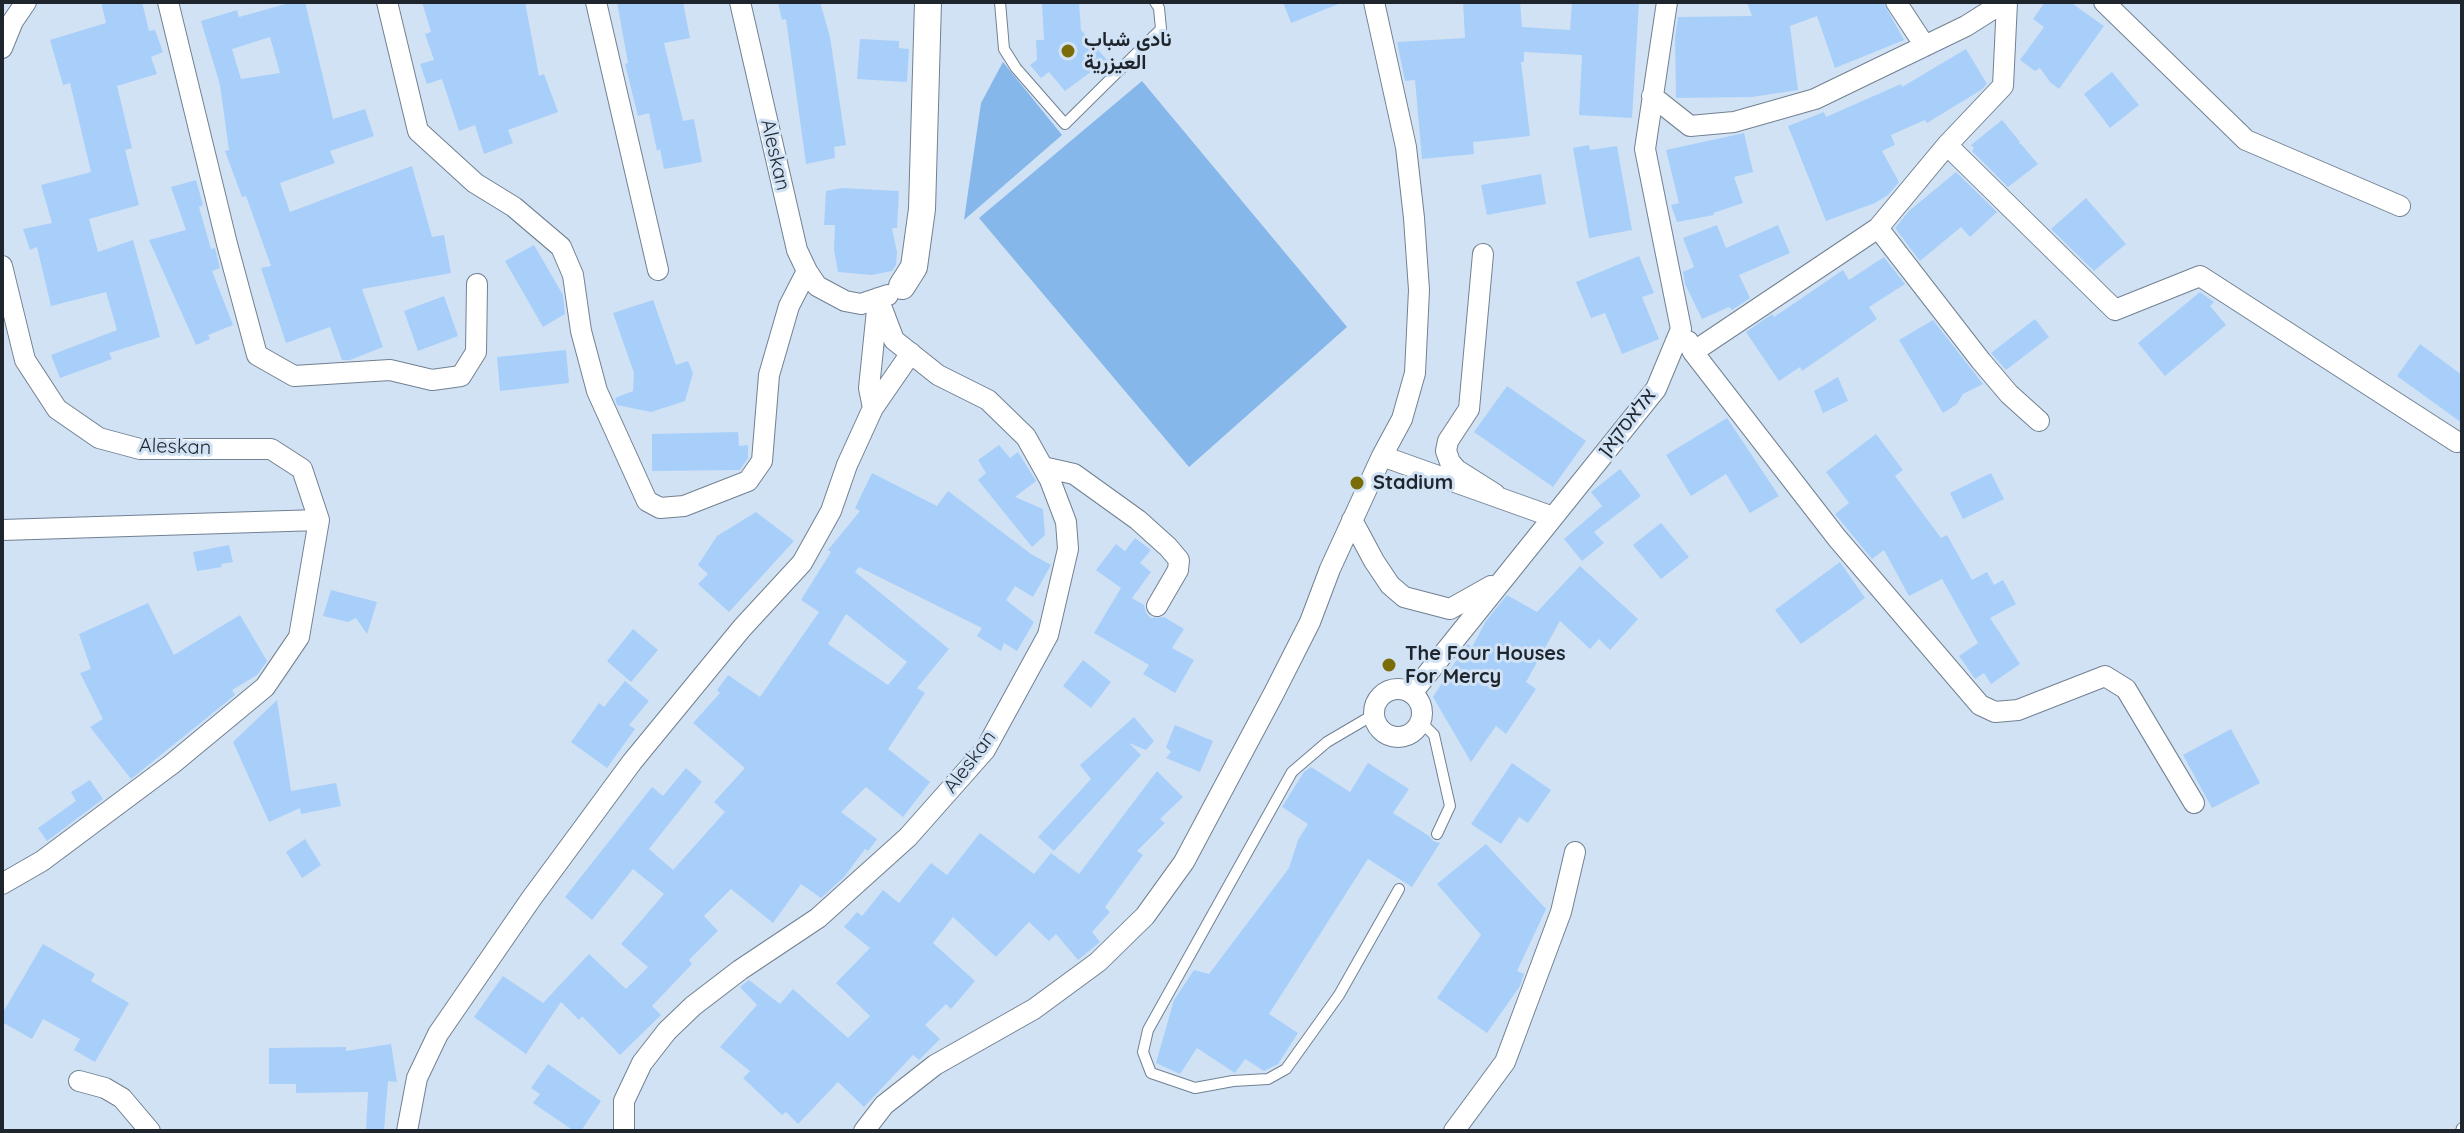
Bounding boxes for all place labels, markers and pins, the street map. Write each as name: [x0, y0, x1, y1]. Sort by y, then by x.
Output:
place label: نادي شباب العيزرية: [1084, 28, 1172, 75]
marker: نادي شباب العيزرية: [1059, 42, 1077, 60]
place label: Stadium: [1373, 471, 1453, 495]
marker: Stadium: [1348, 474, 1366, 492]
place label: The Four Houses For Mercy: [1405, 642, 1566, 689]
marker: The Four Houses For Mercy: [1380, 656, 1398, 674]

